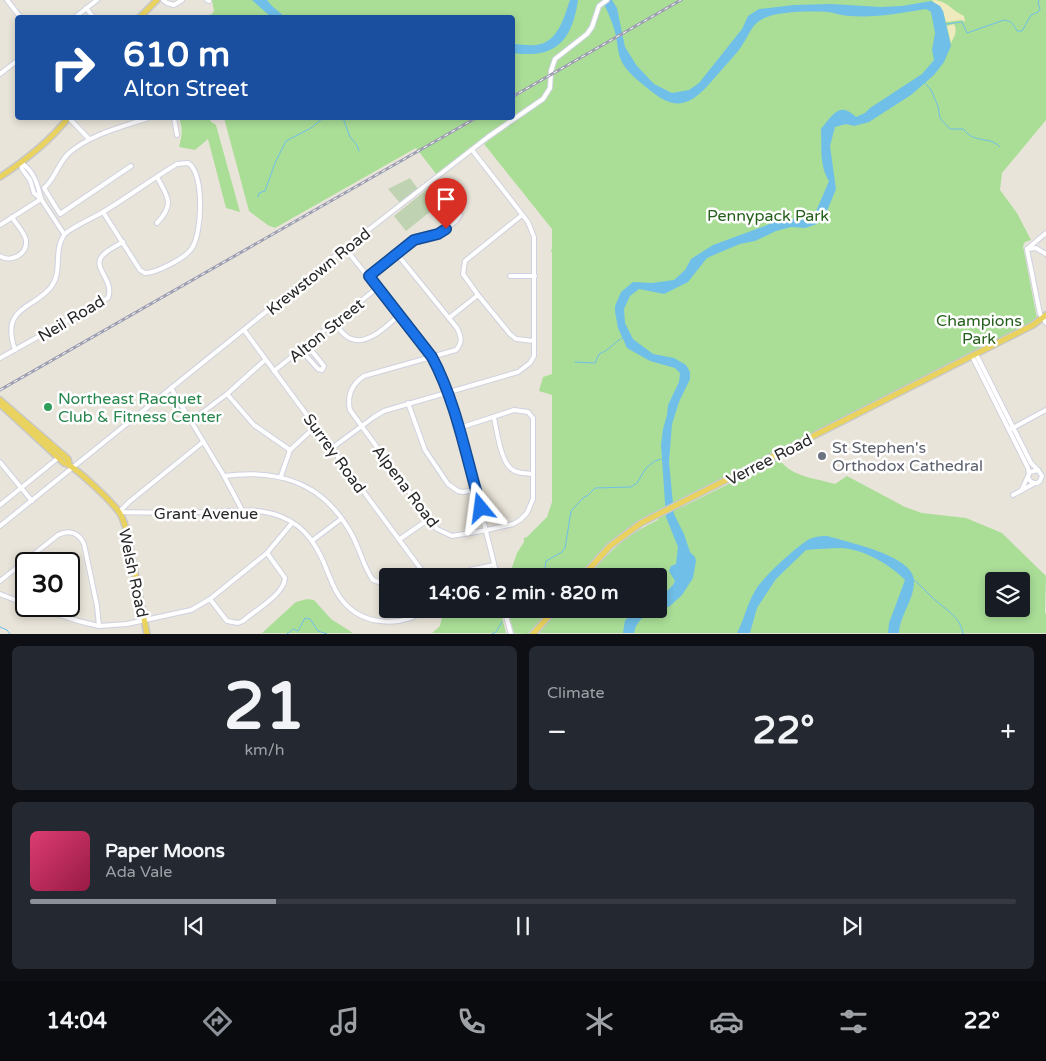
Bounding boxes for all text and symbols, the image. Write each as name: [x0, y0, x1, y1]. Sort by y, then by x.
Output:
text: 610 m: [123, 34, 230, 76]
icon: right: [40, 35, 105, 100]
text: Alton Street: [123, 76, 248, 102]
pin: [425, 178, 467, 229]
icon: arrive: [432, 185, 460, 213]
park label: Pennypack Park: [707, 206, 829, 226]
street label: Krewstown Road: [262, 224, 375, 320]
street label: Neil Road: [35, 291, 108, 346]
street label: Alton Street: [285, 294, 368, 367]
park label: Champions Park: [936, 311, 1022, 349]
place label: Northeast Racquet Club & Fitness Center: [58, 389, 222, 427]
marker: Northeast Racquet Club & Fitness Center: [42, 401, 54, 413]
street label: Surrey Road: [299, 410, 370, 497]
street label: Verree Road: [723, 430, 816, 490]
place label: St Stephen's Orthodox Cathedral: [832, 438, 983, 476]
street label: Alpena Road: [368, 441, 443, 532]
marker: St Stephen's Orthodox Cathedral: [816, 450, 828, 462]
position arrow: [454, 481, 506, 533]
street label: Grant Avenue: [154, 504, 258, 524]
street label: Welsh Road: [114, 527, 152, 619]
speed limit sign: 30: [15, 552, 80, 617]
map controls: [985, 572, 1030, 617]
button: layers: [985, 572, 1030, 617]
text: 14:06 · 2 min · 820 m: [427, 582, 619, 604]
text: 21: [224, 668, 305, 747]
text: Climate: [547, 683, 605, 703]
text: 22°: [753, 708, 815, 754]
text: −: [547, 715, 567, 749]
text: +: [1000, 715, 1016, 749]
text: km/h: [244, 740, 285, 760]
text: Paper Moons: [105, 840, 225, 862]
text: Ada Vale: [105, 862, 172, 882]
icon: previous: [180, 912, 208, 940]
icon: pause: [509, 912, 537, 940]
icon: next: [838, 912, 866, 940]
icon: directions: [200, 1004, 235, 1039]
icon: music: [327, 1004, 362, 1039]
icon: phone: [454, 1004, 489, 1039]
icon: climate: [582, 1004, 617, 1039]
icon: car: [709, 1004, 744, 1039]
icon: filters: [836, 1004, 871, 1039]
text: 14:04: [46, 1008, 107, 1034]
text: 22°: [964, 1008, 1000, 1034]

